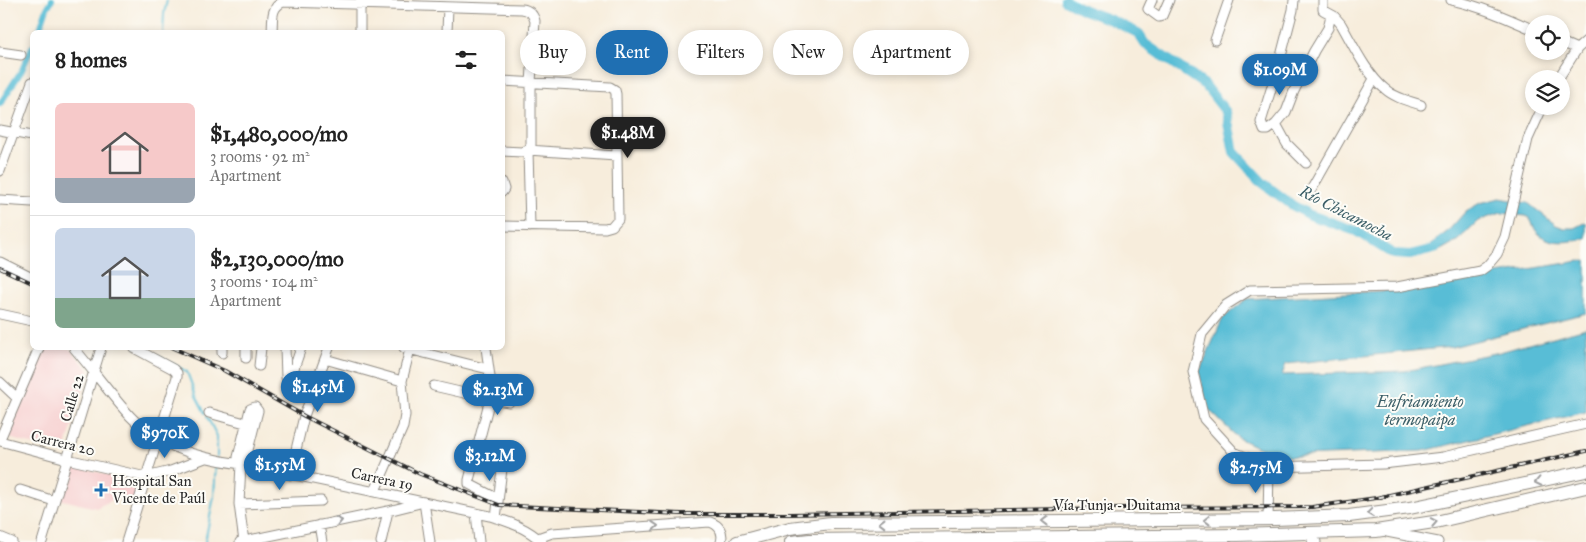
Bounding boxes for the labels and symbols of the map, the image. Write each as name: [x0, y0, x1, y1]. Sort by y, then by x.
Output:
pin: $1.09M: [1239, 54, 1321, 96]
pin: $1.48M: [587, 116, 669, 159]
water label: Río Chicamocha: [1295, 181, 1396, 245]
pin: $1.45M: [277, 370, 359, 413]
street label: Calle 22: [56, 371, 88, 424]
pin: $2.13M: [457, 374, 539, 416]
water label: Enfriamiento termopaipa: [1376, 392, 1463, 430]
pin: $970K: [130, 416, 200, 459]
street label: Carrera 20: [29, 426, 97, 460]
pin: $3.12M: [449, 440, 531, 482]
pin: $1.55M: [239, 448, 321, 491]
pin: $2.75M: [1215, 452, 1297, 494]
street label: Carrera 19: [349, 464, 415, 494]
place label: Hospital San Vicente de Paúl: [111, 472, 207, 507]
one-way arrow: [1534, 476, 1543, 486]
marker: Hospital San Vicente de Paúl: [94, 483, 108, 497]
street label: Vía Tunja - Duitama: [1053, 496, 1181, 514]
one-way arrow: [1365, 507, 1373, 518]
one-way arrow: [1203, 515, 1211, 525]
one-way arrow: [335, 516, 344, 527]
one-way arrow: [1041, 516, 1049, 527]
one-way arrow: [878, 518, 886, 528]
one-way arrow: [1429, 518, 1438, 528]
one-way arrow: [652, 520, 660, 531]

